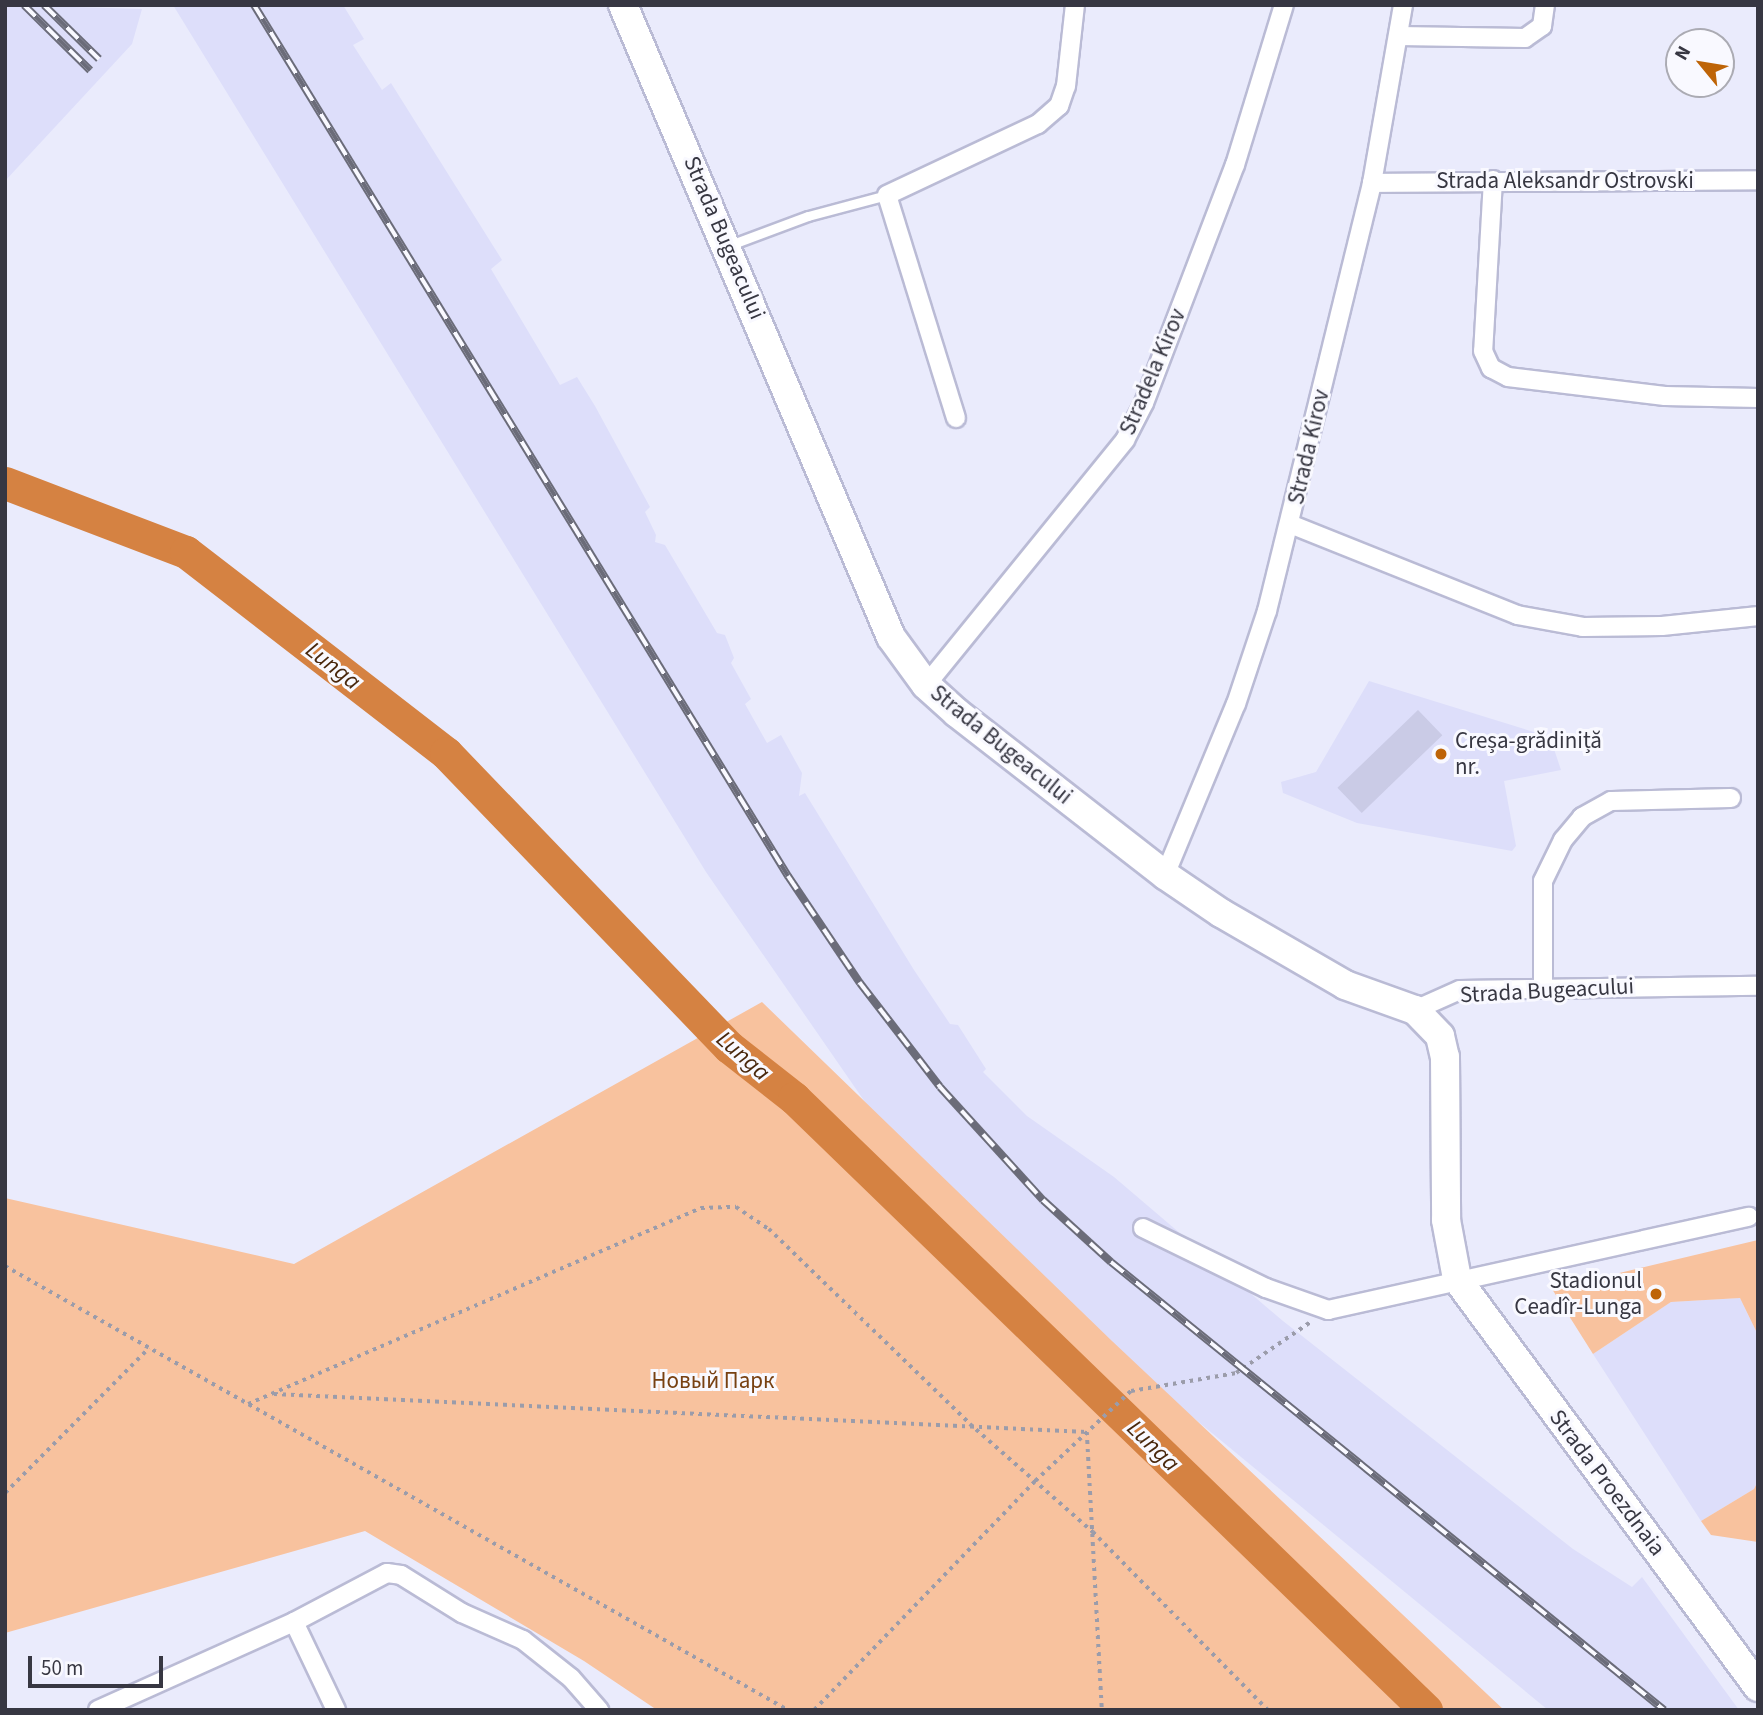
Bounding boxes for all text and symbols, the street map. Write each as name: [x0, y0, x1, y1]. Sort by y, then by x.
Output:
north arrow: [1665, 28, 1735, 98]
text: N: [1668, 41, 1698, 65]
street label: Strada Bugeacului: [677, 152, 771, 324]
street label: Strada Aleksandr Ostrovski: [1436, 167, 1694, 195]
street label: Stradela Kirov: [1114, 305, 1192, 439]
street label: Strada Kirov: [1282, 387, 1336, 507]
water label: Lunga: [300, 636, 366, 696]
street label: Strada Bugeacului: [924, 679, 1078, 811]
place label: Creșa-grădiniță nr.: [1455, 727, 1602, 781]
marker: Creșa-grădiniță nr.: [1433, 746, 1449, 762]
street label: Strada Bugeacului: [1459, 973, 1635, 1009]
water label: Lunga: [710, 1025, 776, 1087]
place label: Stadionul Ceadîr-Lunga: [1514, 1267, 1642, 1321]
marker: Stadionul Ceadîr-Lunga: [1648, 1286, 1664, 1302]
park label: Новый Парк: [652, 1367, 774, 1395]
street label: Strada Proezdnaia: [1543, 1404, 1671, 1562]
water label: Lunga: [1121, 1414, 1185, 1478]
scale bar: [32, 1642, 166, 1686]
text: 50 m: [41, 1653, 83, 1683]

